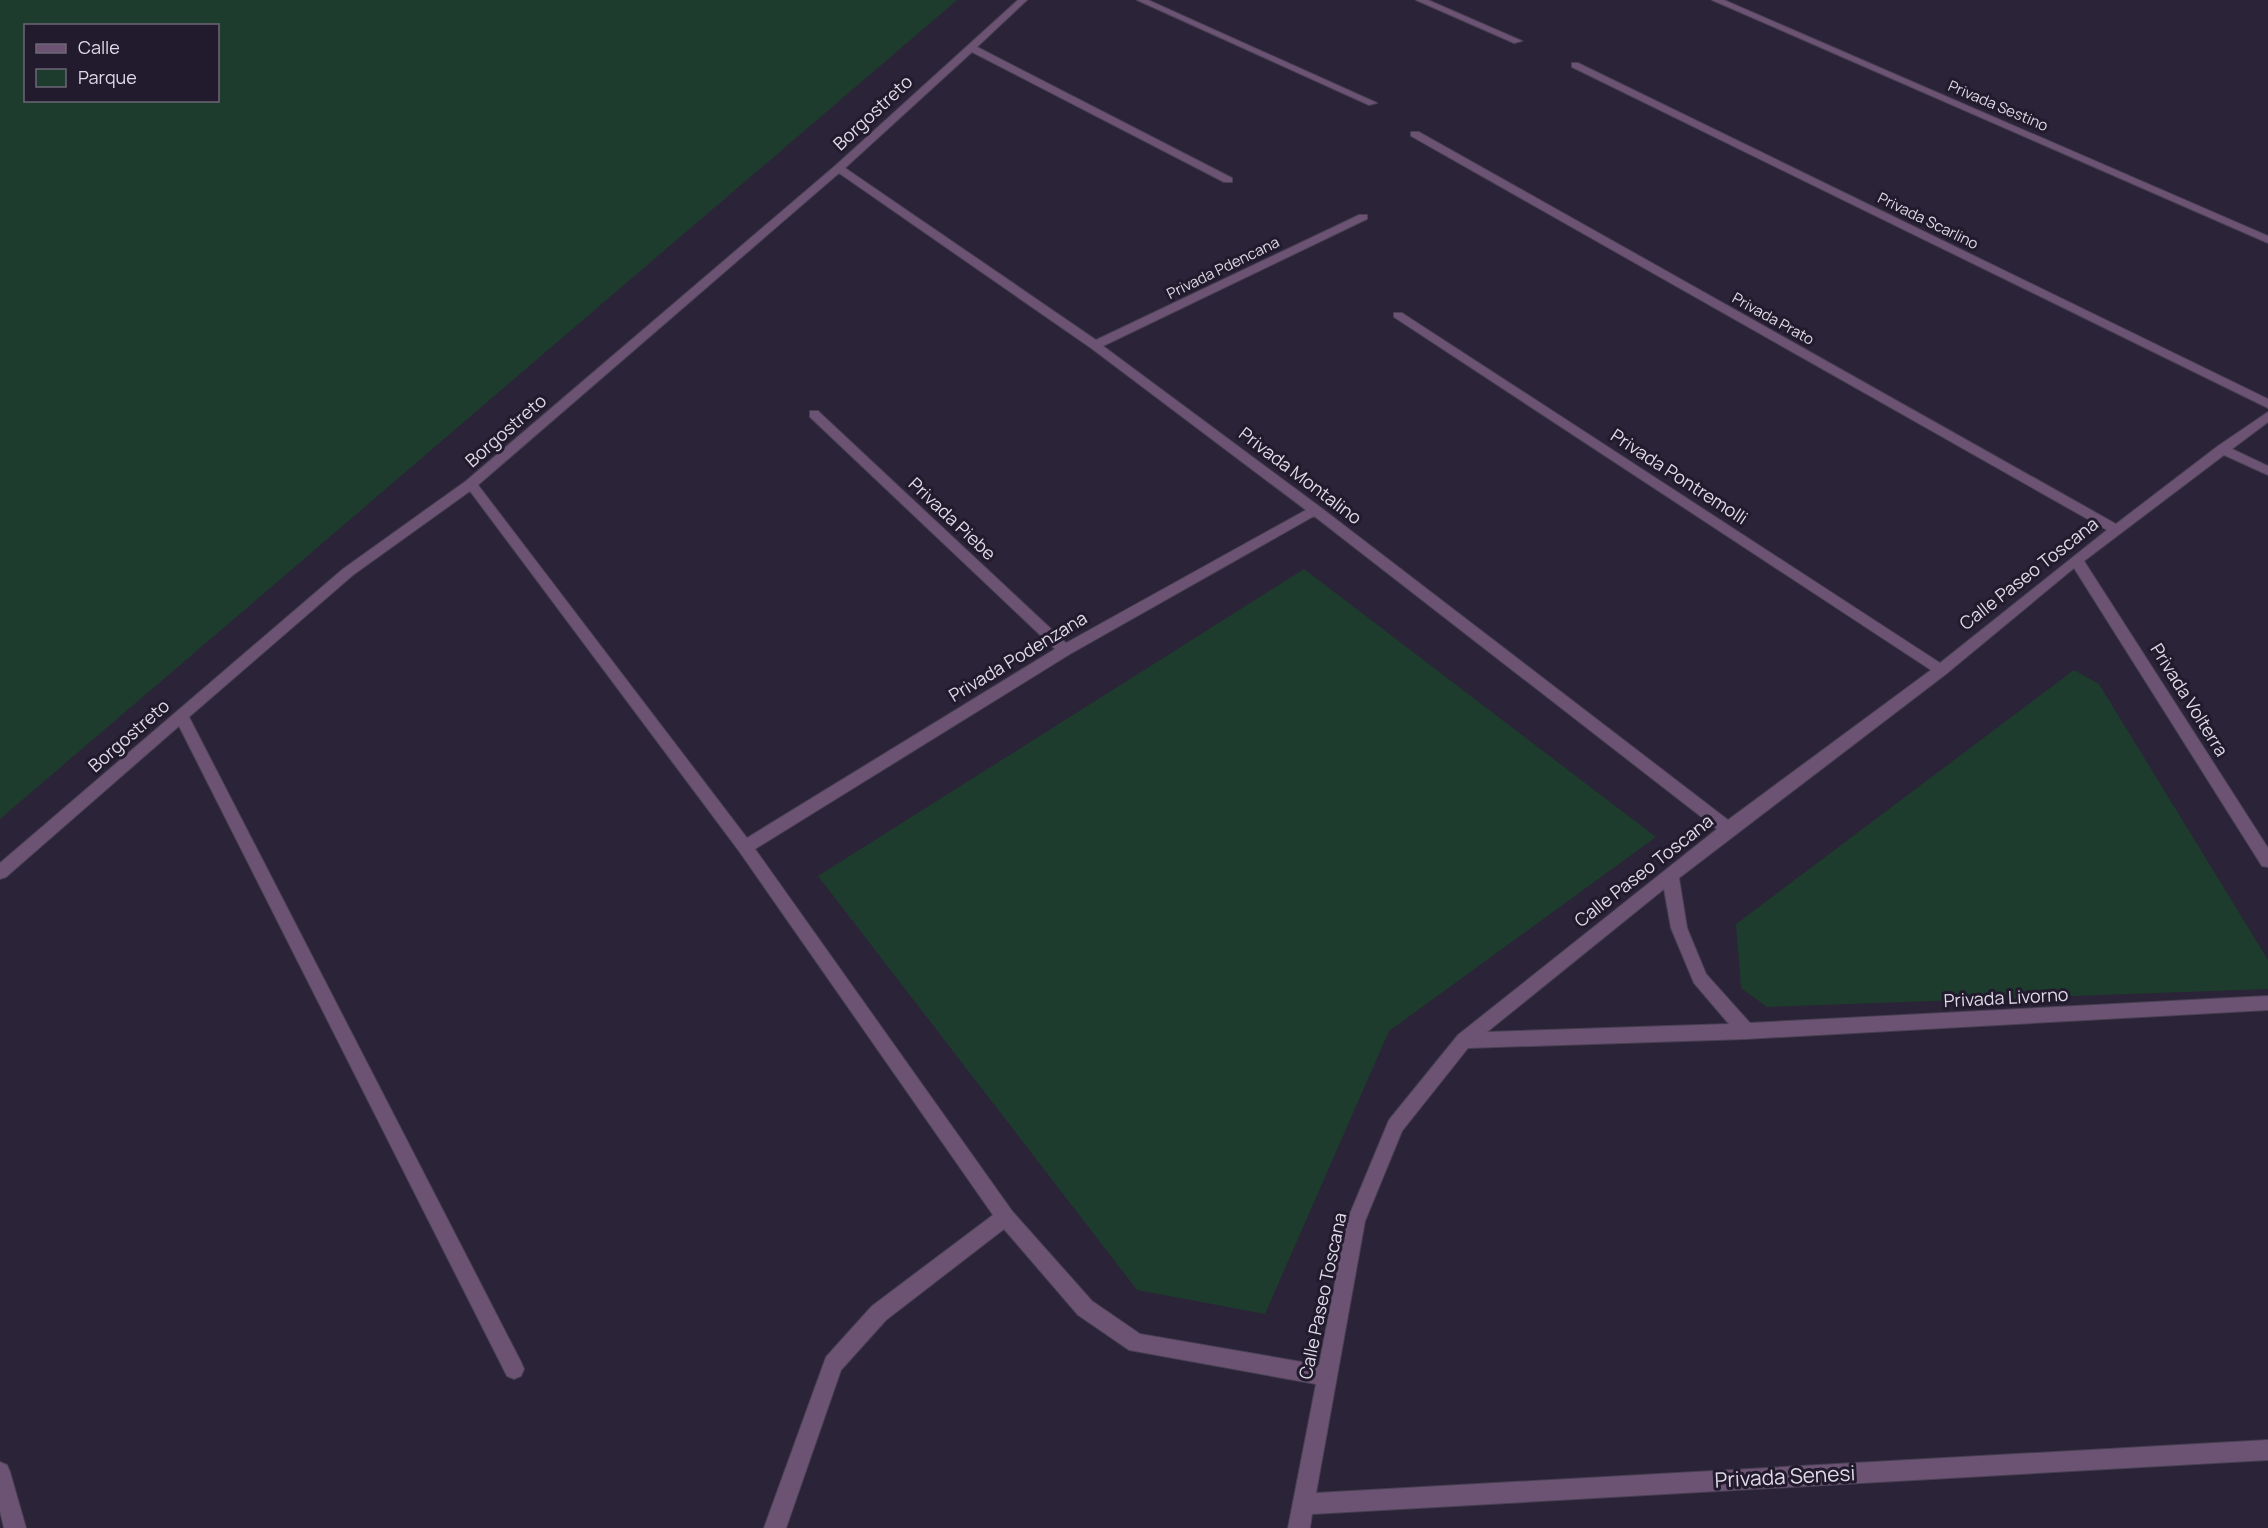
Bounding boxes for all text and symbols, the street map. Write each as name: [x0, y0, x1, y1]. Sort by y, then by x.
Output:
legend: [24, 24, 219, 102]
text: Calle: [78, 35, 120, 59]
text: Parque: [78, 65, 137, 89]
street label: Borgostreto: [828, 69, 917, 155]
street label: Privada Sestino: [1945, 75, 2052, 136]
street label: Privada Scarlino: [1874, 187, 1982, 254]
street label: Privada Pdencana: [1163, 231, 1283, 304]
street label: Privada Prato: [1728, 287, 1818, 350]
street label: Borgostreto: [460, 388, 551, 472]
street label: Privada Montalino: [1234, 421, 1367, 529]
street label: Privada Pontremolli: [1606, 423, 1753, 529]
street label: Privada Piebe: [904, 472, 1002, 565]
street label: Calle Paseo Toscana: [1954, 511, 2103, 635]
street label: Privada Podenzana: [944, 605, 1091, 707]
street label: Privada Volterra: [2145, 638, 2234, 761]
street label: Borgostreto: [83, 693, 174, 777]
street label: Calle Paseo Toscana: [1569, 808, 1718, 932]
street label: Privada Livorno: [1943, 982, 2069, 1012]
street label: Calle Paseo Toscana: [1293, 1210, 1351, 1381]
street label: Privada Senesi: [1714, 1458, 1856, 1494]

